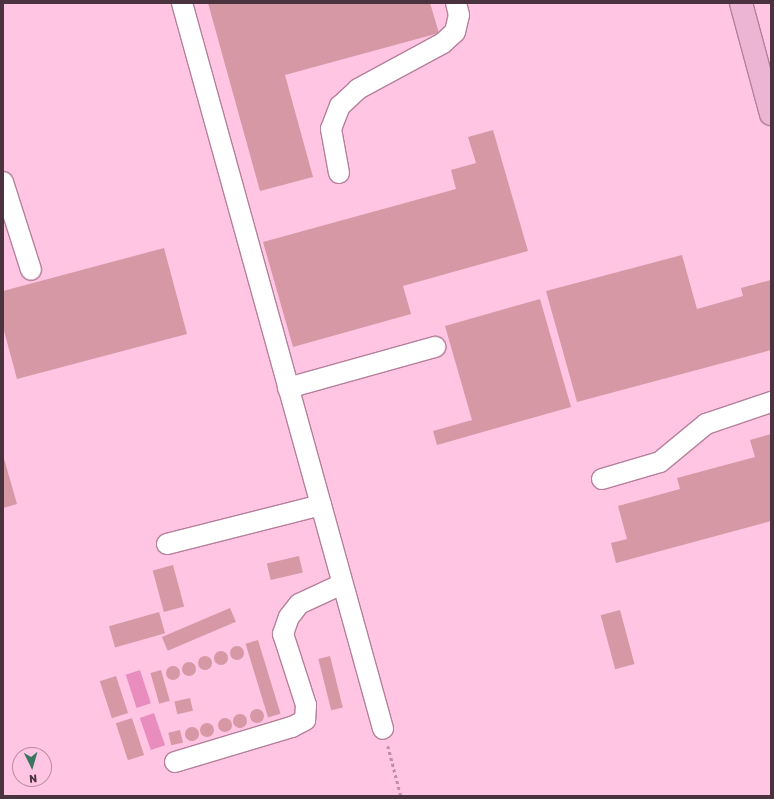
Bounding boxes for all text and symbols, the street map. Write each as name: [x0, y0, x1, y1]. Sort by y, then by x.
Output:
north arrow: [12, 747, 52, 787]
text: N: [28, 772, 38, 785]

